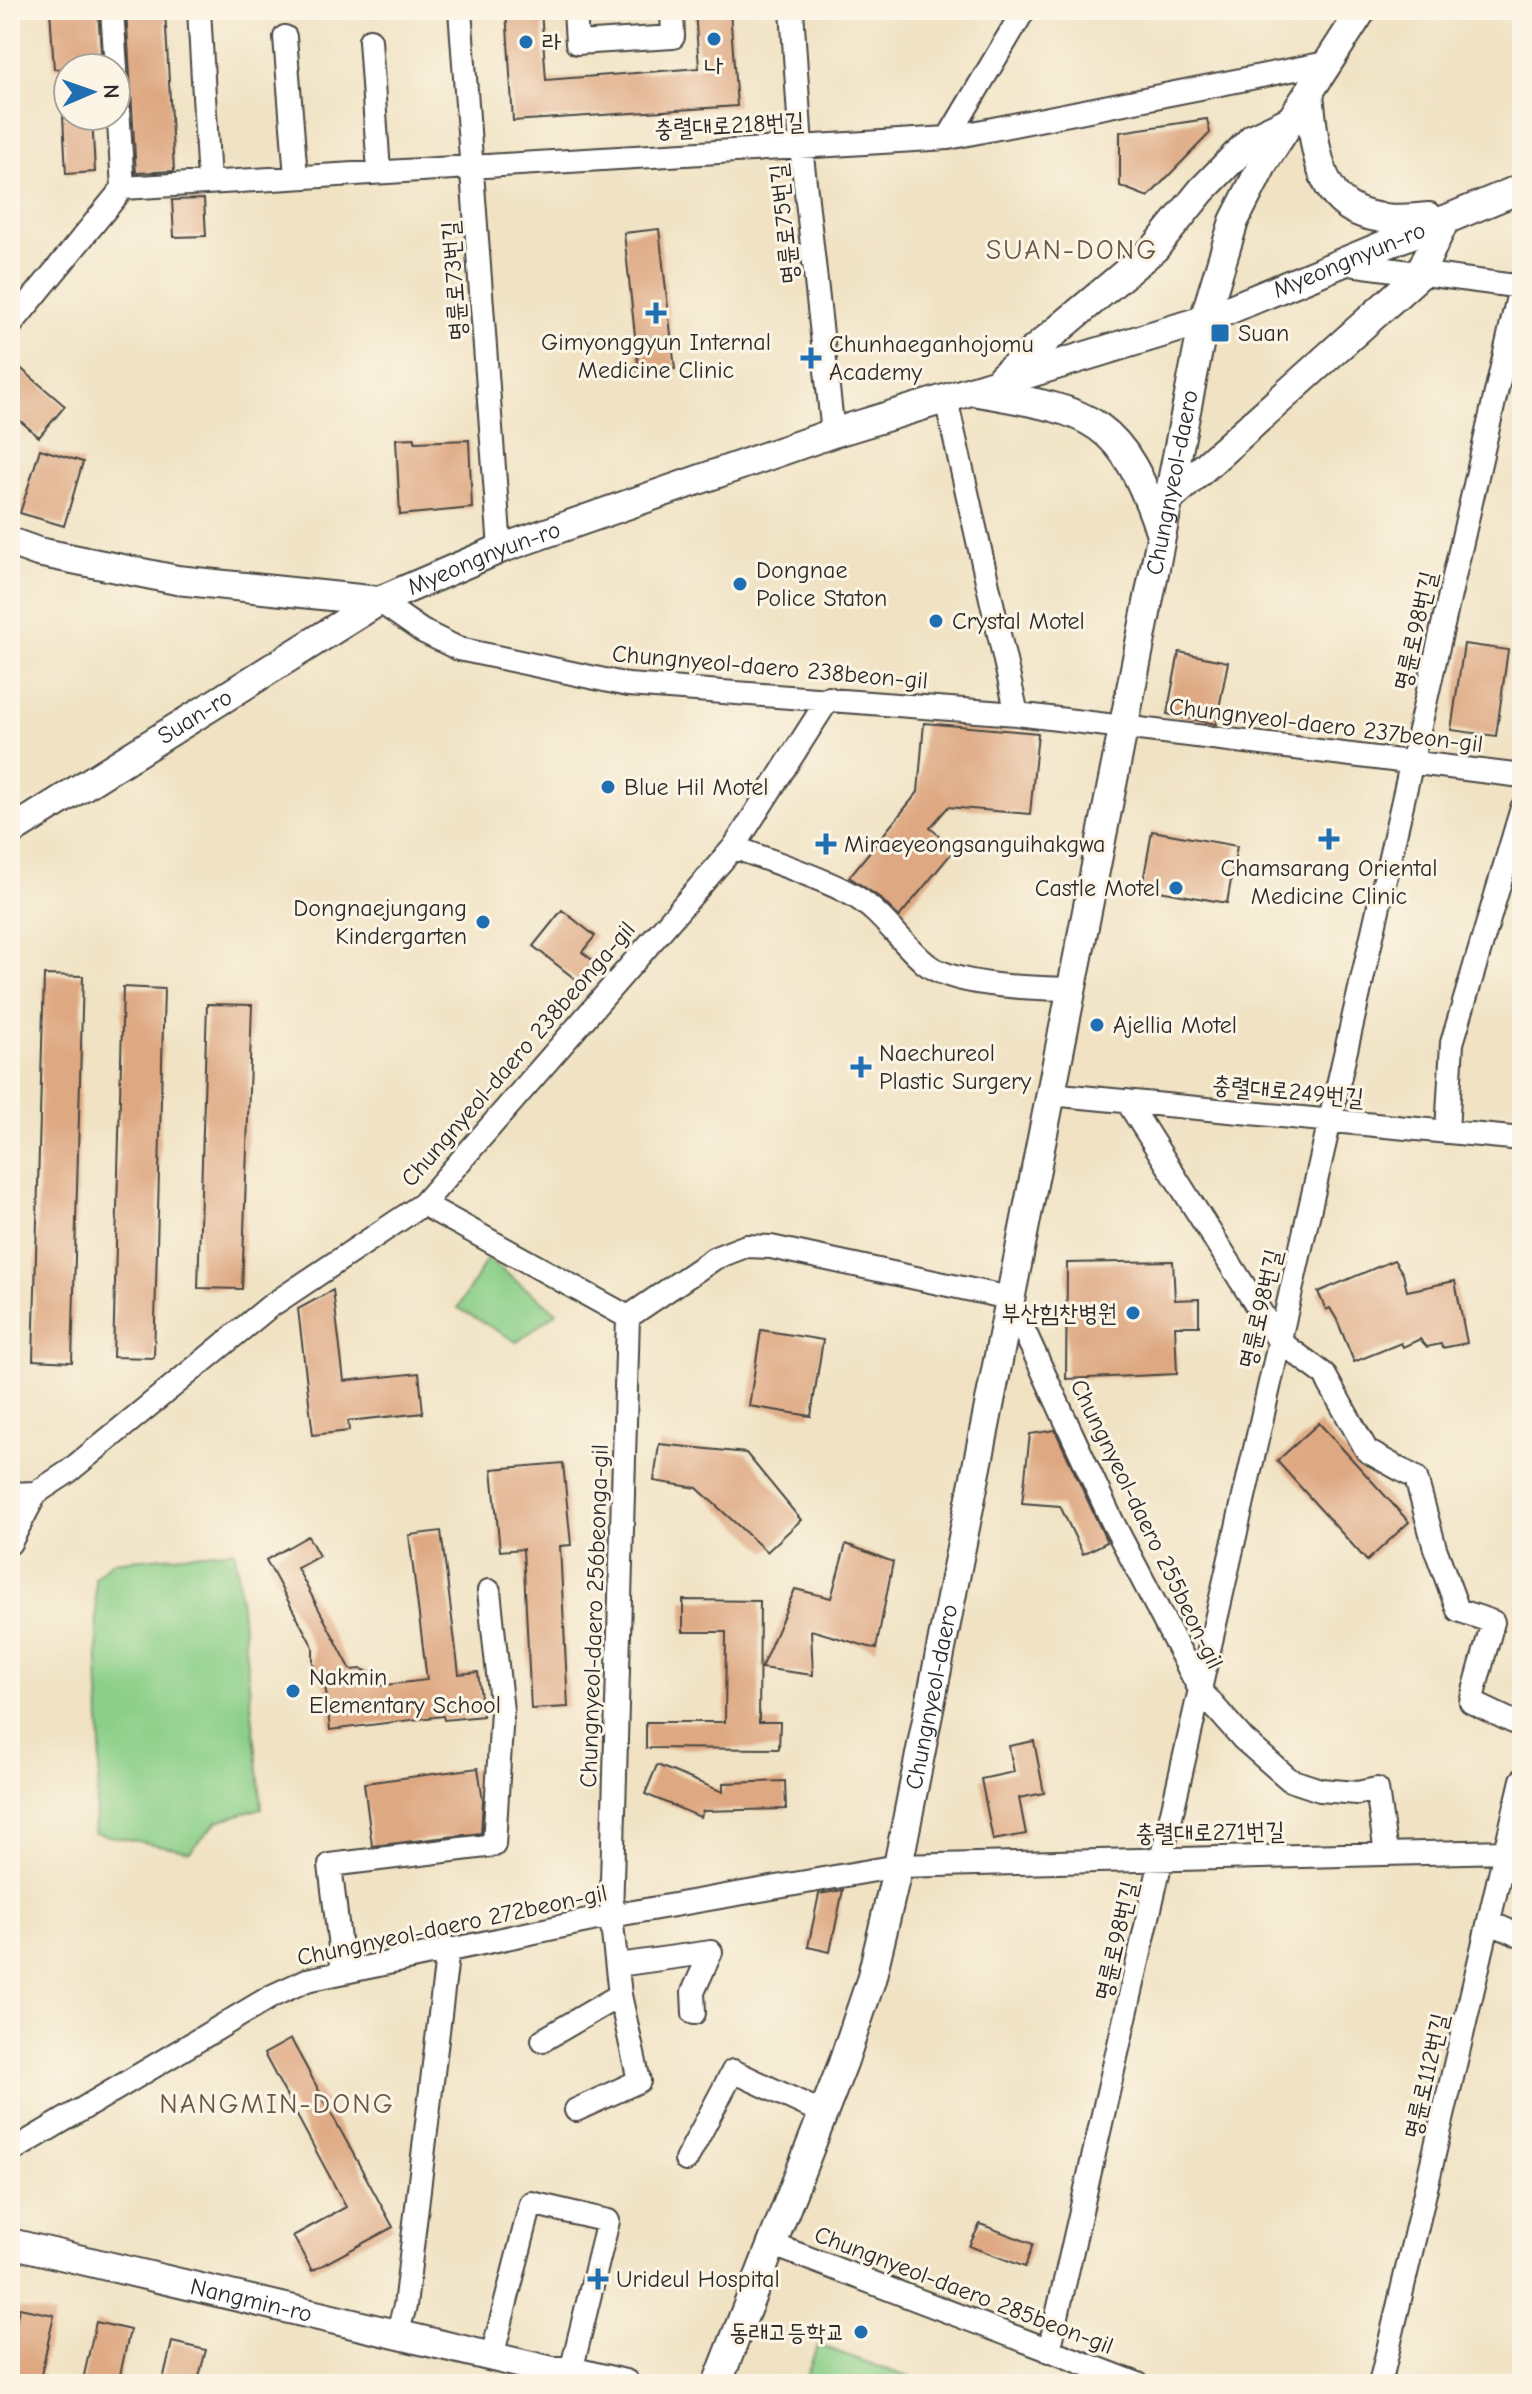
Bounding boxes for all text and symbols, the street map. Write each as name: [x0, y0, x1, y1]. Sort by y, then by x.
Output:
place label: 라: [542, 28, 561, 56]
marker: 나: [705, 30, 723, 48]
marker: 라: [517, 33, 535, 51]
north arrow: [52, 52, 132, 132]
place label: 나: [704, 52, 724, 80]
text: N: [98, 84, 124, 99]
street label: 충렬대로218번길: [653, 107, 805, 143]
street label: 명륜로75번길: [764, 162, 804, 286]
street label: Myeongnyun-ro: [1269, 216, 1430, 304]
street label: 명륜로73번길: [436, 220, 472, 342]
district label: SUAN-DONG: [986, 234, 1158, 266]
marker: Gimyonggyun Internal Medicine Clinic: [645, 302, 667, 324]
place label: Suan: [1238, 319, 1289, 347]
marker: Suan: [1209, 322, 1231, 344]
place label: Gimyonggyun Internal Medicine Clinic: [541, 328, 771, 384]
place label: Chunhaeganhojomu Academy: [829, 330, 1034, 386]
marker: Chunhaeganhojomu Academy: [800, 347, 822, 369]
street label: Chungnyeol-daero: [1140, 387, 1204, 577]
street label: Myeongnyun-ro: [403, 515, 564, 601]
place label: Dongnae Police Staton: [756, 556, 887, 612]
street label: 명륜로98번길: [1388, 569, 1442, 693]
marker: Dongnae Police Staton: [731, 575, 749, 593]
place label: Crystal Motel: [952, 607, 1085, 635]
marker: Crystal Motel: [927, 612, 945, 630]
street label: Chungnyeol-daero 238beon-gil: [611, 639, 929, 695]
street label: Suan-ro: [152, 683, 237, 750]
street label: Chungnyeol-daero 237beon-gil: [1167, 692, 1485, 758]
place label: Blue Hil Motel: [624, 773, 769, 801]
marker: Blue Hil Motel: [599, 778, 617, 796]
marker: Chamsarang Oriental Medicine Clinic: [1318, 828, 1340, 850]
place label: Miraeyeongsanguihakgwa: [844, 830, 1106, 858]
marker: Miraeyeongsanguihakgwa: [815, 833, 837, 855]
place label: Chamsarang Oriental Medicine Clinic: [1220, 854, 1438, 910]
place label: Castle Motel: [1035, 874, 1160, 902]
marker: Castle Motel: [1167, 879, 1185, 897]
place label: Dongnaejungang Kindergarten: [293, 894, 467, 950]
marker: Dongnaejungang Kindergarten: [474, 913, 492, 931]
street label: Chungnyeol-daero 238beonga-gil: [395, 916, 641, 1192]
place label: Ajellia Motel: [1113, 1011, 1237, 1039]
marker: Ajellia Motel: [1088, 1016, 1106, 1034]
place label: Naechureol Plastic Surgery: [879, 1039, 1032, 1095]
marker: Naechureol Plastic Surgery: [850, 1056, 872, 1078]
street label: 충렬대로249번길: [1211, 1070, 1365, 1112]
street label: 명륜로98번길: [1233, 1247, 1287, 1371]
place label: 부산힘찬병원: [1001, 1299, 1117, 1327]
marker: 부산힘찬병원: [1124, 1304, 1142, 1322]
street label: Chungnyeol-daero 255beon-gil: [1065, 1375, 1229, 1673]
street label: Chungnyeol-daero 256beonga-gil: [574, 1444, 614, 1788]
street label: Chungnyeol-daero: [899, 1602, 963, 1792]
place label: Nakmin Elementary School: [309, 1663, 501, 1719]
marker: Nakmin Elementary School: [284, 1682, 302, 1700]
street label: 충렬대로271번길: [1135, 1817, 1285, 1847]
street label: Chungnyeol-daero 272beon-gil: [294, 1878, 610, 1972]
street label: 명륜로98번길: [1089, 1879, 1143, 2003]
street label: 명륜로112번길: [1398, 2010, 1454, 2142]
district label: NANGMIN-DONG: [159, 2088, 395, 2120]
street label: Chungnyeol-daero 285beon-gil: [811, 2220, 1117, 2360]
place label: Urideul Hospital: [616, 2265, 780, 2293]
marker: Urideul Hospital: [587, 2268, 609, 2290]
street label: Nangmin-ro: [188, 2272, 315, 2328]
place label: 동래고등학교: [729, 2318, 845, 2346]
marker: 동래고등학교: [852, 2323, 870, 2341]

